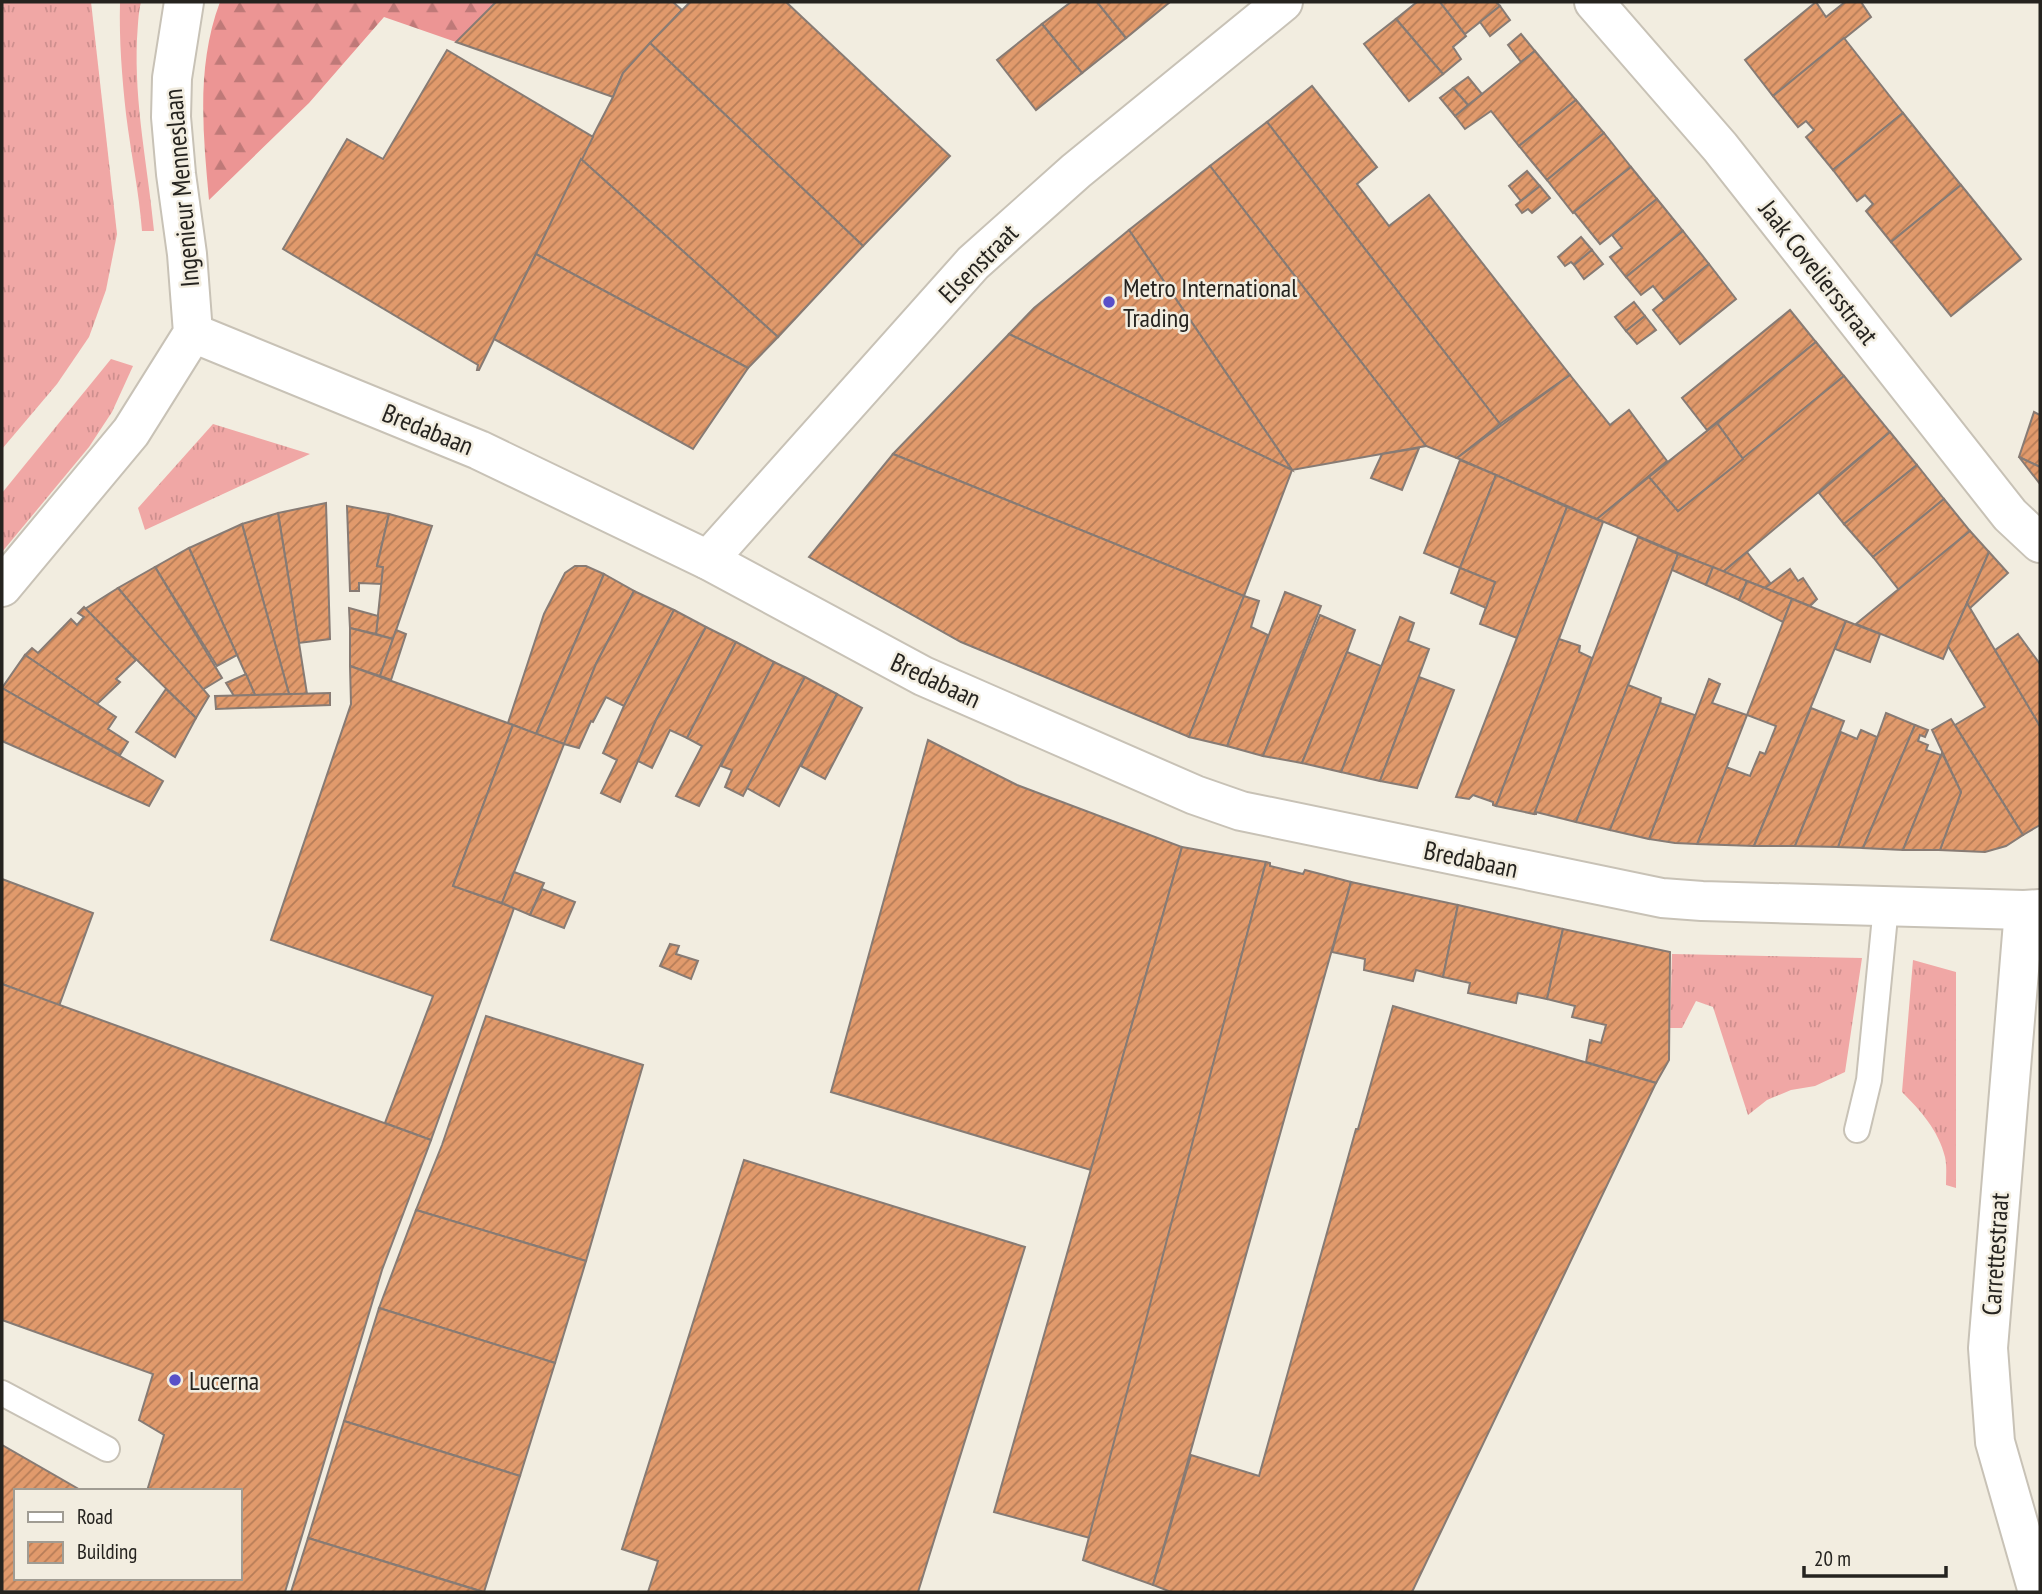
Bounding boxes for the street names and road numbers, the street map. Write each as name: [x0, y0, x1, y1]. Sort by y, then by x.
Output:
street label: Ingenieur Menneslaan: [156, 87, 206, 289]
street label: Jaak Coveliersstraat: [1752, 192, 1886, 351]
street label: Elsenstraat: [931, 216, 1025, 310]
street label: Bredabaan: [378, 396, 478, 462]
street label: Bredabaan: [886, 645, 986, 715]
street label: Bredabaan: [1421, 833, 1521, 885]
street label: Carrettestraat: [1974, 1192, 2016, 1316]

